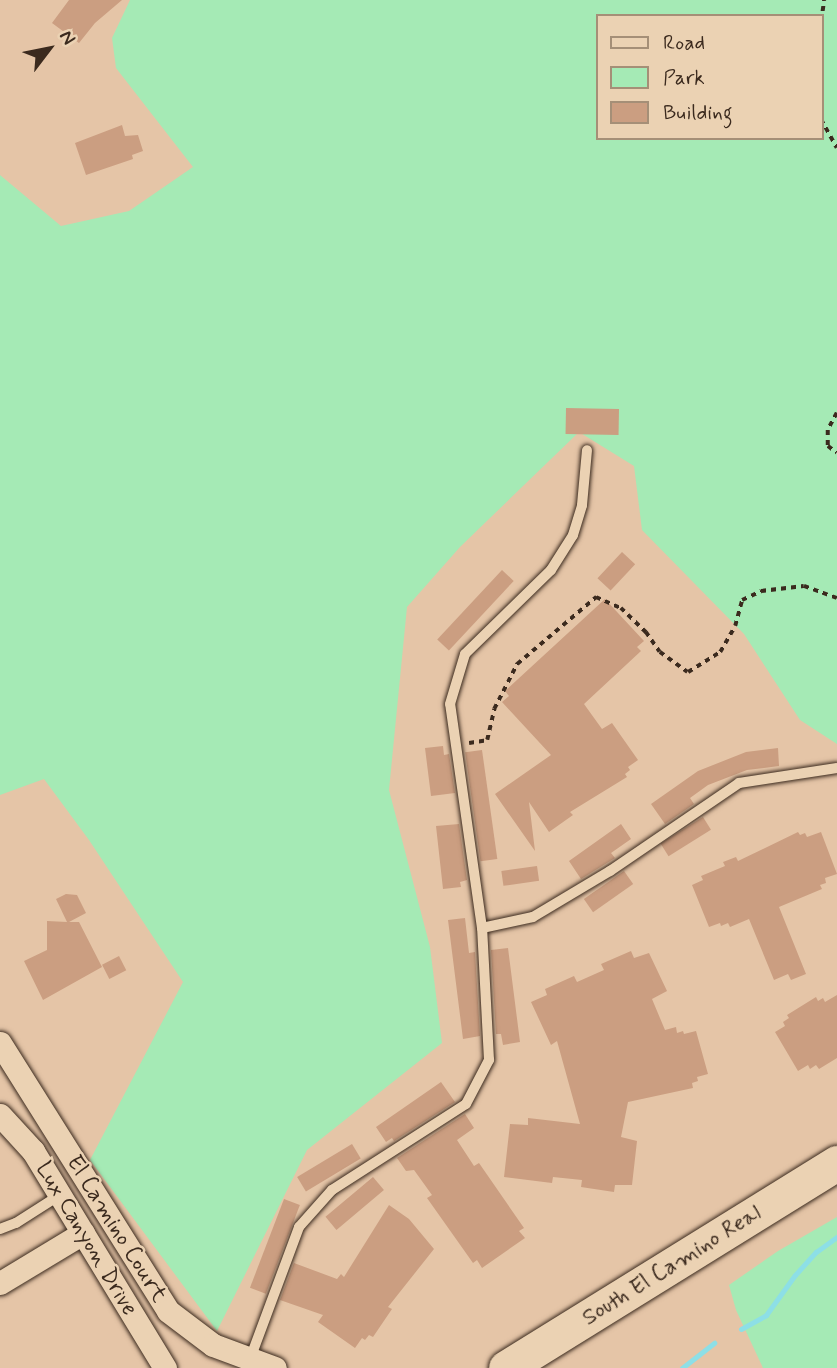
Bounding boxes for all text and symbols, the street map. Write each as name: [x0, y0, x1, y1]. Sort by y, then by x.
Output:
north arrow: [14, 14, 84, 84]
legend: [596, 14, 823, 140]
text: N: [53, 26, 81, 50]
text: Road: [663, 29, 705, 57]
text: Park: [663, 64, 705, 92]
text: Building: [663, 99, 733, 127]
street label: El Camino Court: [60, 1150, 172, 1308]
street label: Lux Canyon Drive: [30, 1159, 142, 1319]
street label: South El Camino Real: [575, 1198, 769, 1334]

